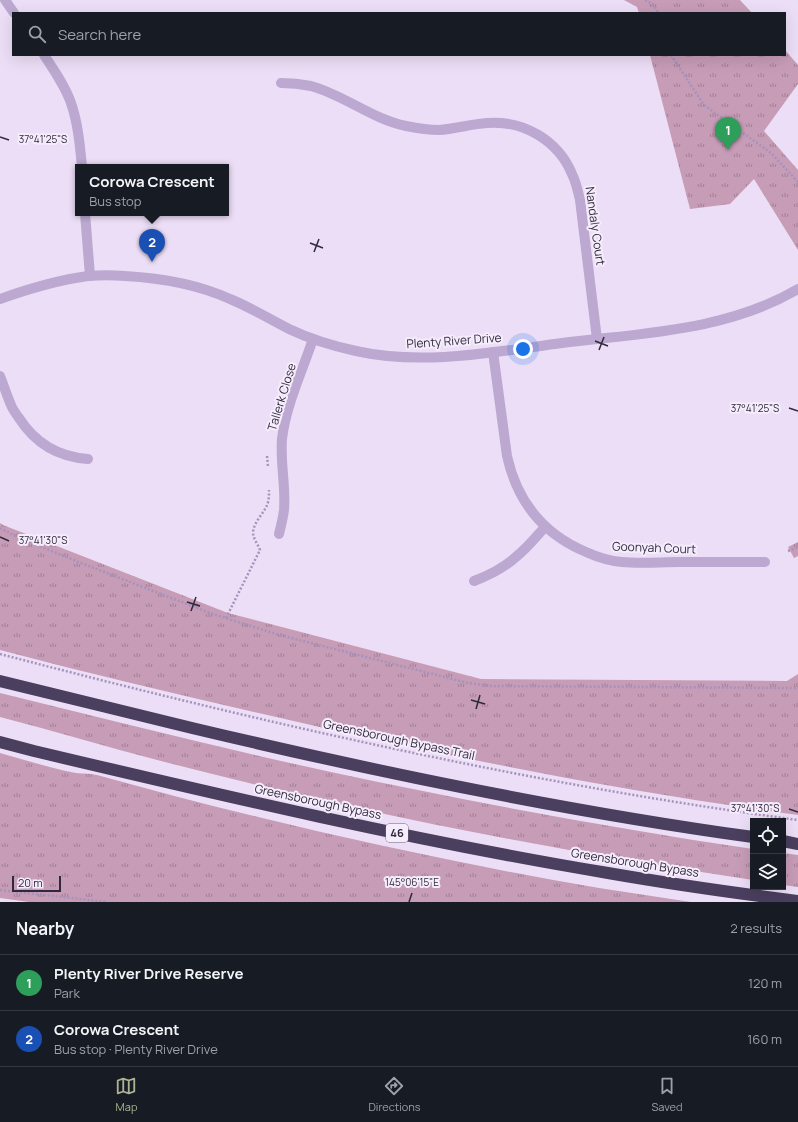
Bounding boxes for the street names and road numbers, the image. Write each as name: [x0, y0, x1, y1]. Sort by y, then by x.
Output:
street label: Nandaly Court: [582, 186, 609, 267]
street label: Plenty River Drive: [406, 329, 502, 352]
street label: Tallerk Close: [263, 361, 300, 433]
street label: Goonyah Court: [612, 538, 696, 557]
street label: Greensborough Bypass Trail: [322, 715, 476, 764]
street label: Greensborough Bypass: [253, 780, 383, 823]
road number: 46: [386, 824, 408, 842]
street label: Greensborough Bypass: [570, 844, 700, 881]

